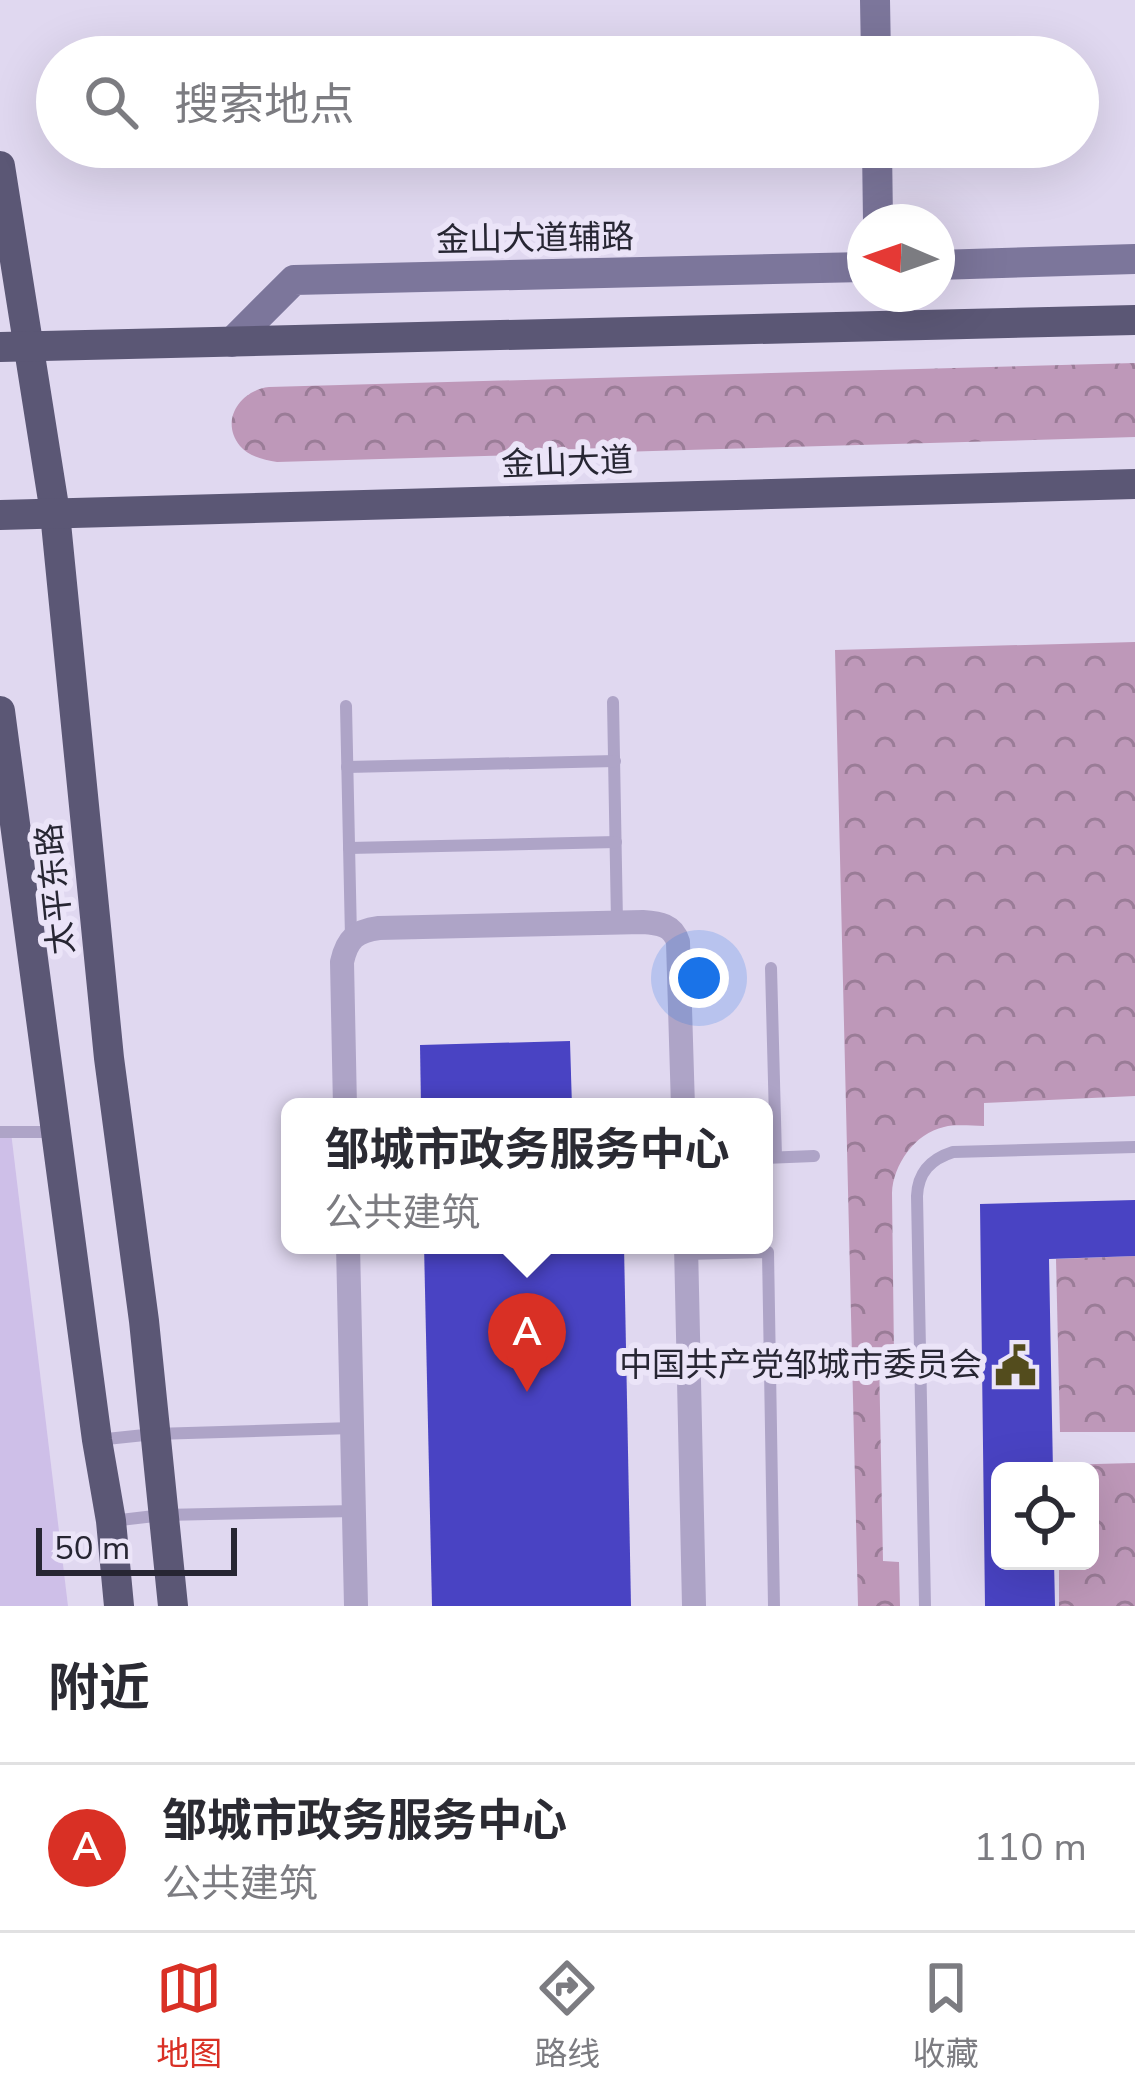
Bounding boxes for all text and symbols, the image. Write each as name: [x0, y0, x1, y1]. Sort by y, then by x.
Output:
search box: [36, 36, 1099, 168]
icon: search: [78, 69, 144, 135]
text: 搜索地点: [174, 75, 354, 136]
north arrow: [847, 204, 955, 312]
street label: 金山大道辅路: [436, 215, 634, 263]
street label: 金山大道: [500, 438, 634, 488]
street label: 太平东路: [27, 821, 85, 957]
your location: [669, 948, 729, 1008]
popup: [281, 1098, 773, 1254]
text: 邹城市政务服务中心: [324, 1120, 730, 1181]
text: 公共建筑: [324, 1187, 481, 1240]
pin: A: [488, 1293, 566, 1392]
public building icon: 中国共产党邹城市委员会: [993, 1342, 1039, 1388]
place label: 中国共产党邹城市委员会: [619, 1343, 982, 1388]
map controls: [991, 1462, 1099, 1570]
button: locate: [991, 1462, 1099, 1570]
scale bar: [36, 1522, 237, 1575]
text: 50 m: [54, 1526, 130, 1571]
text: 附近: [48, 1653, 150, 1723]
text: 邹城市政务服务中心: [162, 1791, 567, 1852]
text: A: [72, 1821, 102, 1874]
text: 110 m: [973, 1821, 1087, 1874]
text: 公共建筑: [162, 1858, 318, 1911]
tab: 地图: [156, 1955, 222, 2077]
tab: 路线: [534, 1955, 600, 2077]
tab: 收藏: [913, 1955, 979, 2077]

